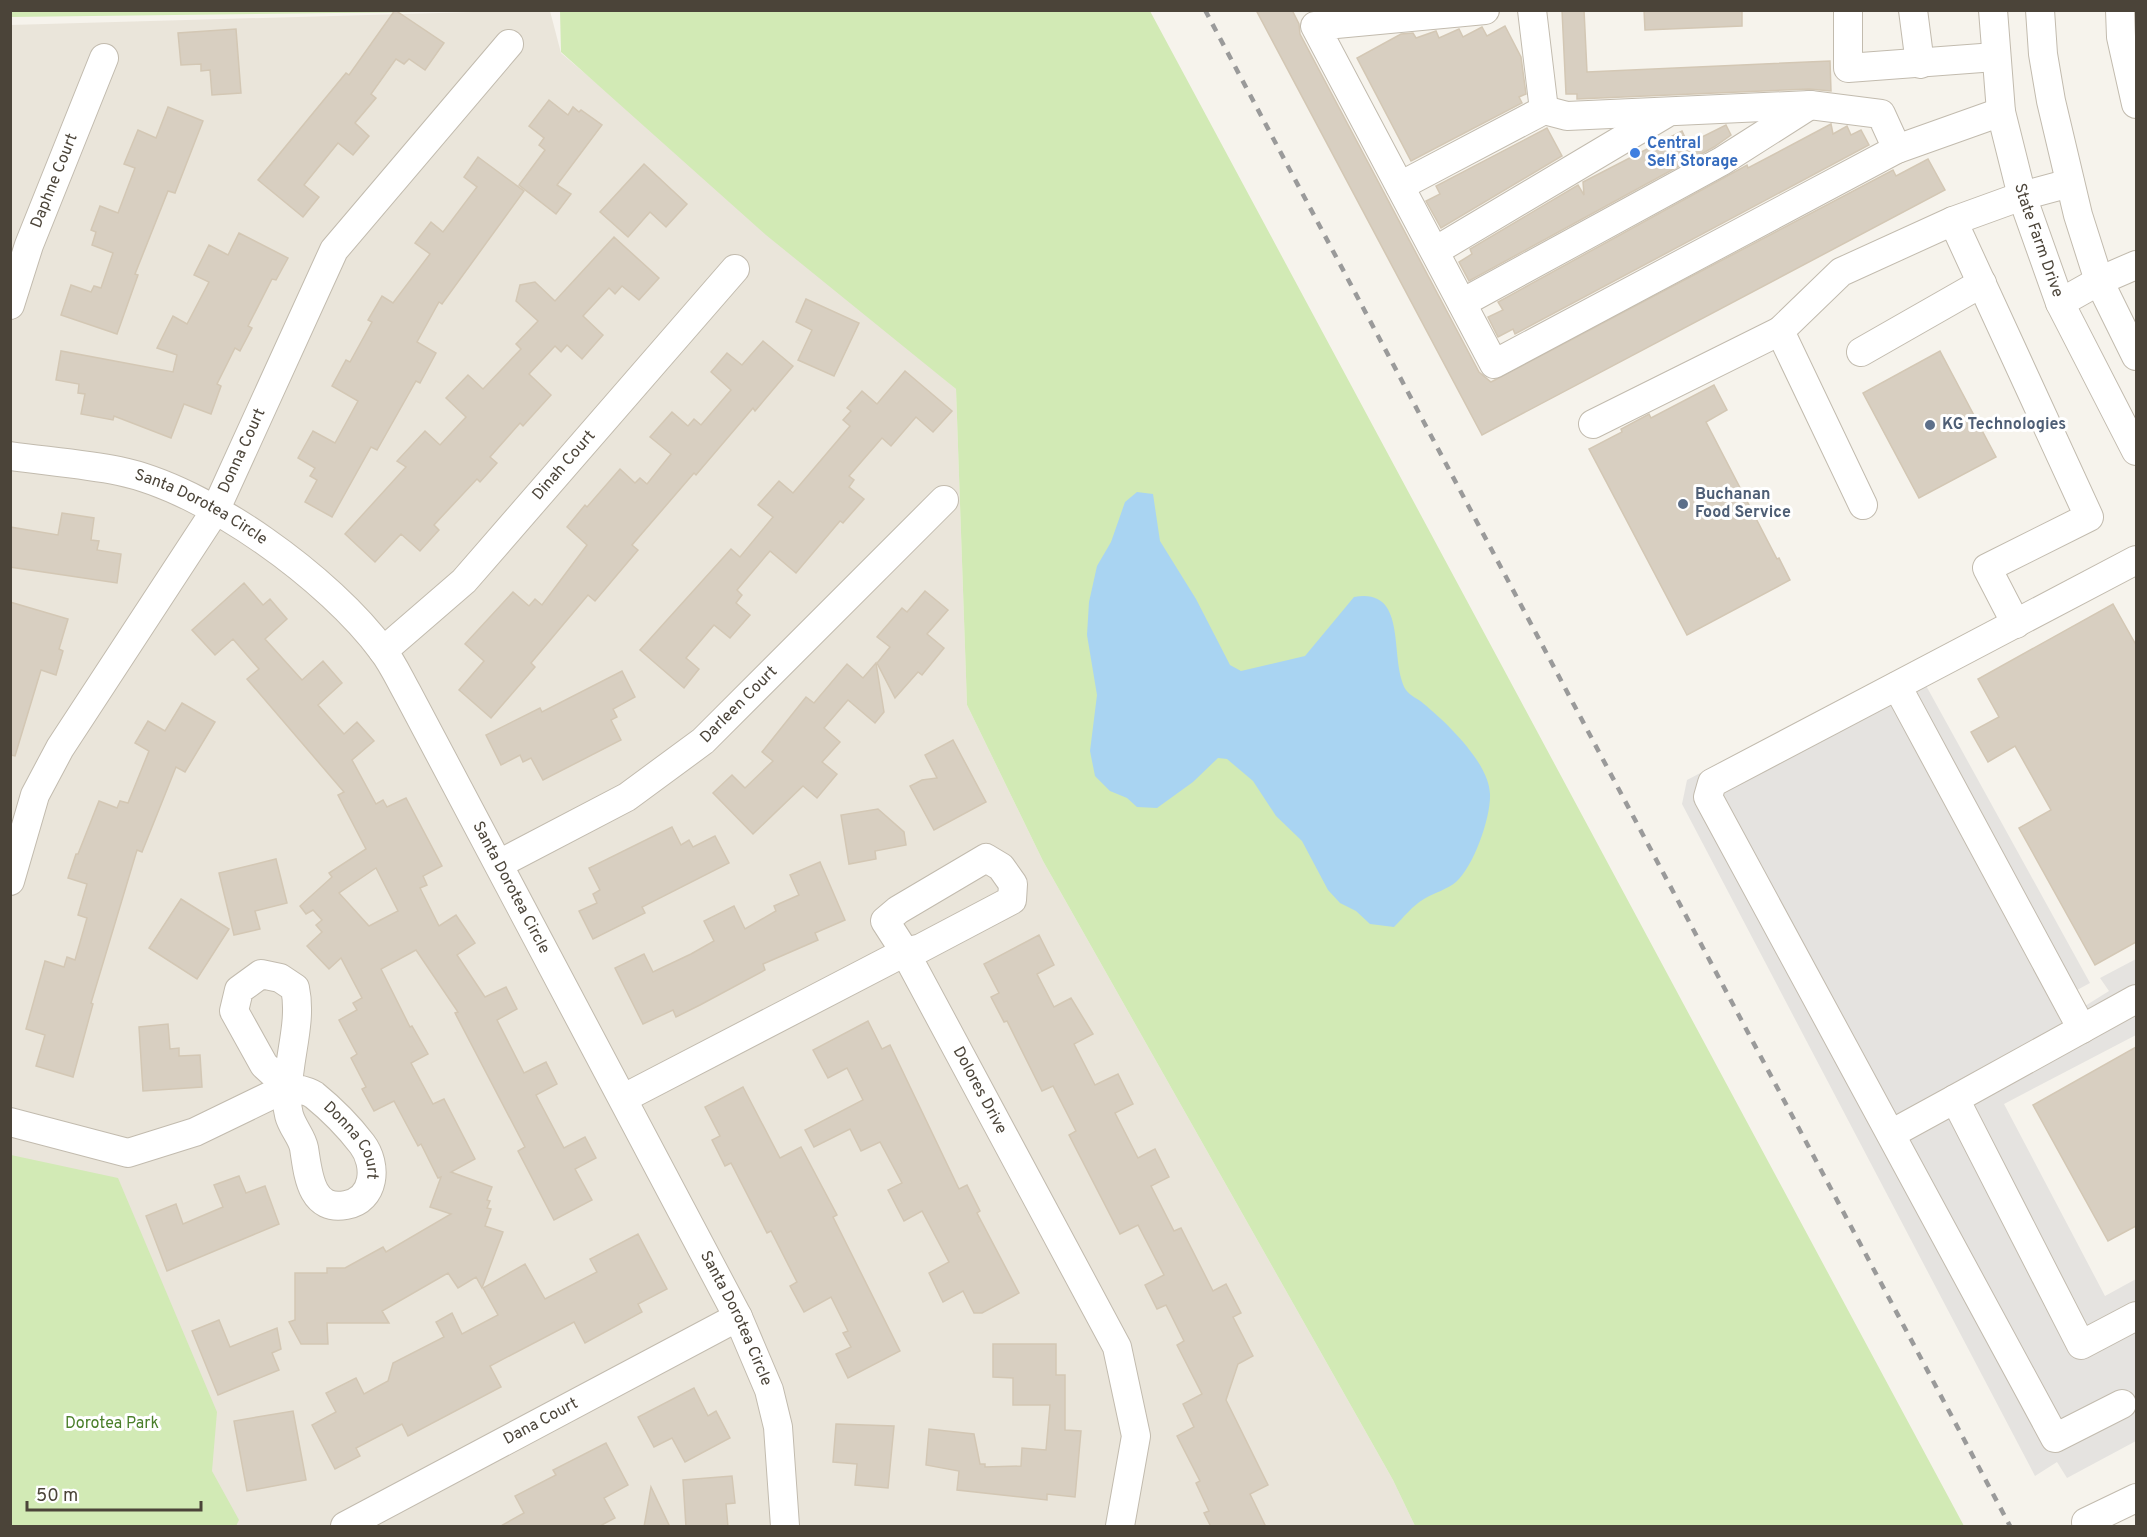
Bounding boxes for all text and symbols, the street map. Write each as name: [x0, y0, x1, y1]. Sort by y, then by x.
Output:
street label: Daphne Court: [27, 131, 83, 231]
place label: Central Self Storage: [1647, 134, 1738, 172]
marker: Central Self Storage: [1628, 146, 1642, 160]
street label: State Farm Drive: [2009, 181, 2067, 300]
street label: Donna Court: [214, 405, 270, 497]
place label: KG Technologies: [1942, 415, 2066, 435]
marker: KG Technologies: [1923, 418, 1937, 432]
street label: Dinah Court: [528, 426, 600, 505]
street label: Santa Dorotea Circle: [132, 465, 271, 550]
place label: Buchanan Food Service: [1695, 485, 1791, 523]
marker: Buchanan Food Service: [1676, 497, 1690, 511]
street label: Darleen Court: [696, 662, 782, 748]
street label: Santa Dorotea Circle: [467, 818, 554, 958]
street label: Dolores Drive: [948, 1043, 1011, 1138]
street label: Donna Court: [319, 1097, 382, 1180]
street label: Santa Dorotea Circle: [695, 1248, 776, 1389]
street label: Dana Court: [500, 1394, 582, 1450]
park label: Dorotea Park: [65, 1414, 159, 1434]
scale bar: [27, 1474, 201, 1512]
text: 50 m: [36, 1485, 78, 1508]

